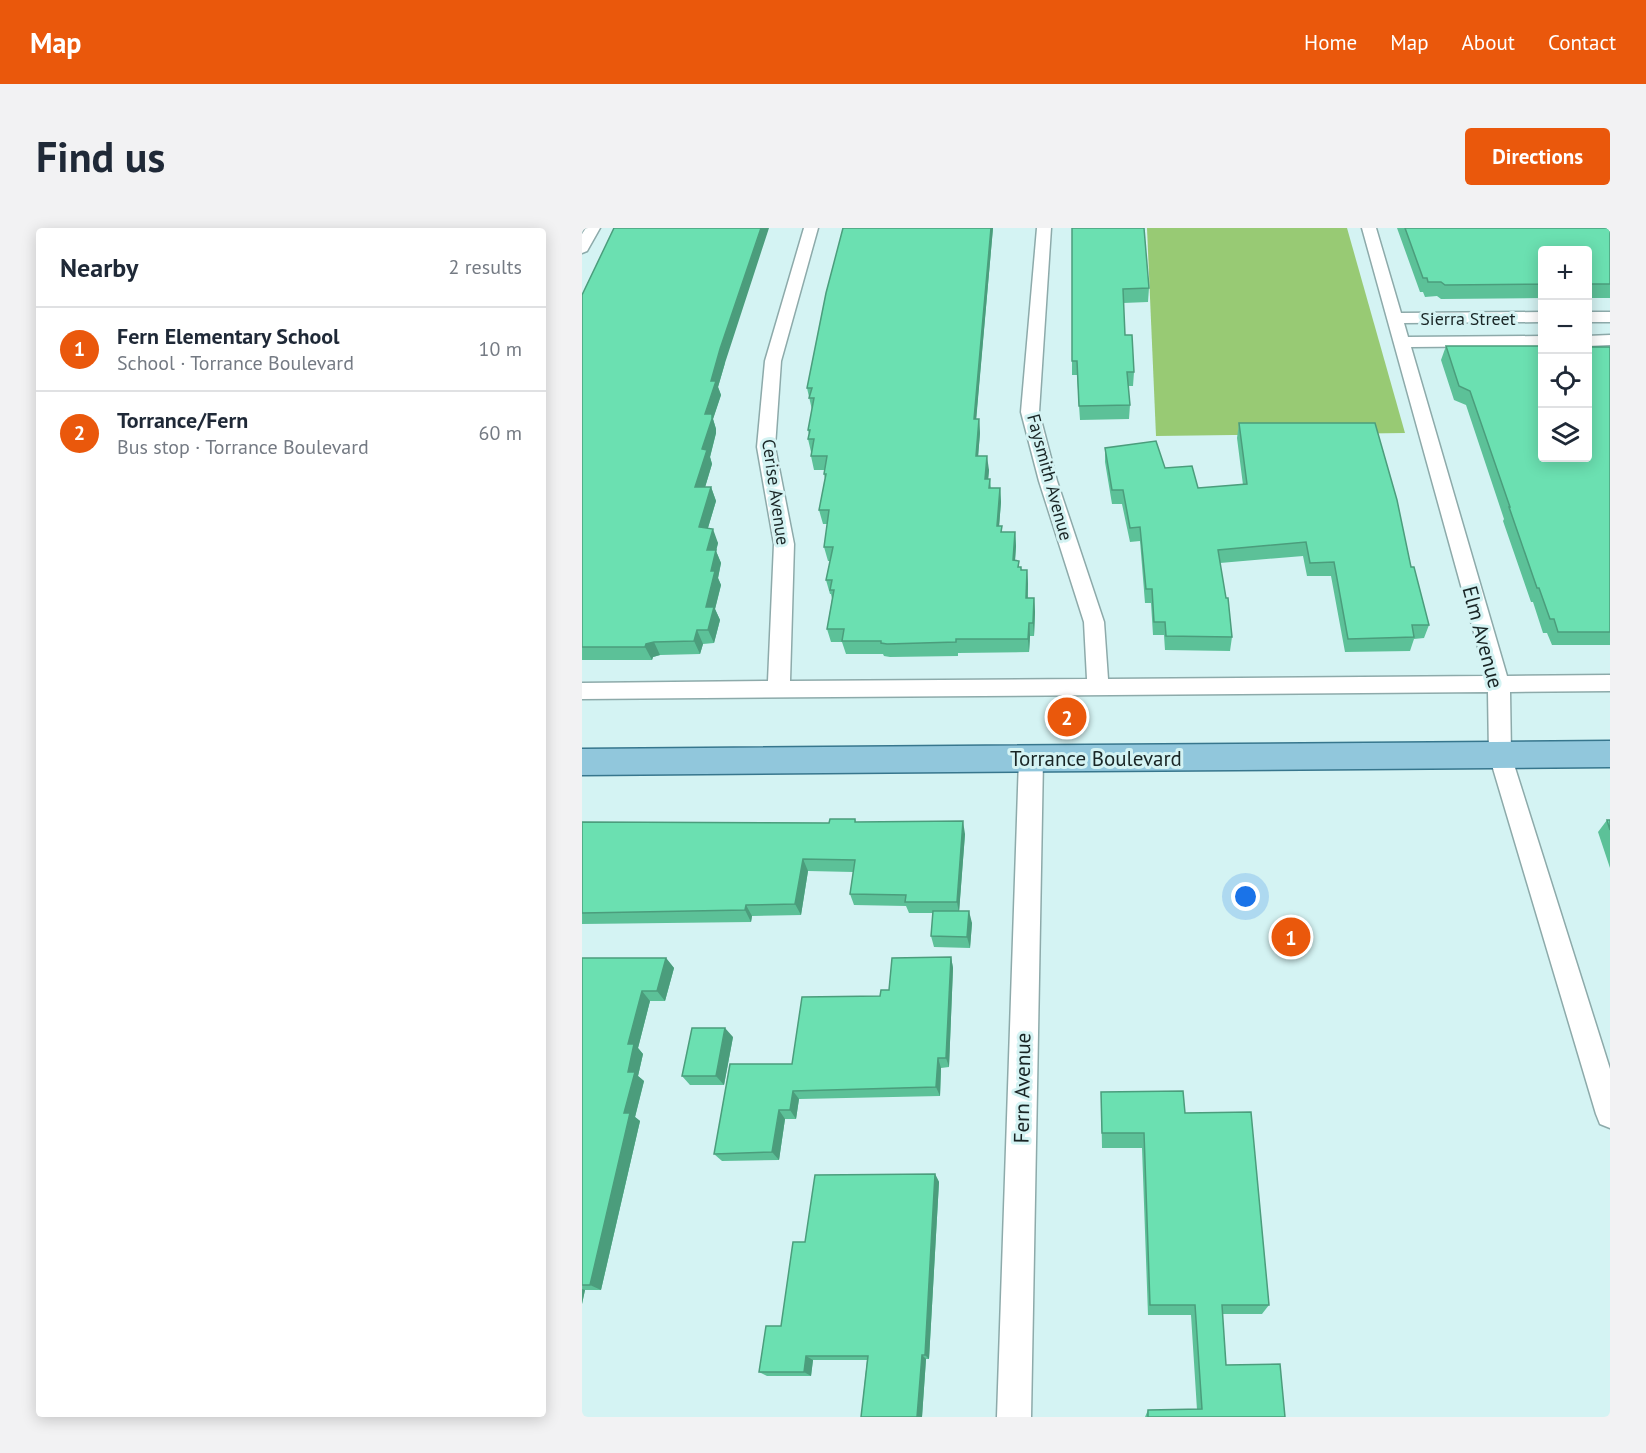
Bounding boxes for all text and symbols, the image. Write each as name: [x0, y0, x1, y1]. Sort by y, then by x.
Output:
text: Map: [30, 24, 81, 61]
text: Home: [1304, 29, 1357, 56]
text: Map: [1390, 29, 1429, 56]
text: About: [1462, 29, 1515, 56]
text: Contact: [1548, 29, 1616, 56]
button: Directions: [1465, 128, 1610, 185]
text: Find us: [36, 129, 165, 184]
map controls: [1538, 246, 1592, 462]
button: +: [1538, 246, 1592, 300]
text: Nearby: [60, 251, 138, 284]
text: 2 results: [449, 254, 522, 280]
button: −: [1538, 300, 1592, 354]
street label: Sierra Street: [1420, 307, 1516, 330]
text: Fern Elementary School: [117, 322, 340, 350]
text: 1: [74, 336, 85, 362]
text: 10 m: [479, 336, 522, 362]
text: School · Torrance Boulevard: [117, 350, 354, 376]
button: locate: [1538, 354, 1592, 408]
text: Torrance/Fern: [117, 406, 248, 434]
button: layers: [1538, 408, 1592, 462]
street label: Faysmith Avenue: [1022, 411, 1078, 543]
text: 2: [74, 420, 85, 446]
text: 60 m: [479, 420, 522, 446]
text: Bus stop · Torrance Boulevard: [117, 434, 369, 460]
street label: Cerise Avenue: [757, 437, 795, 547]
street label: Elm Avenue: [1456, 583, 1510, 691]
pin: 2: [1048, 694, 1086, 740]
street label: Torrance Boulevard: [1010, 745, 1182, 772]
your location: [1231, 882, 1260, 911]
pin: 1: [1272, 914, 1310, 960]
street label: Fern Avenue: [1008, 1032, 1036, 1144]

